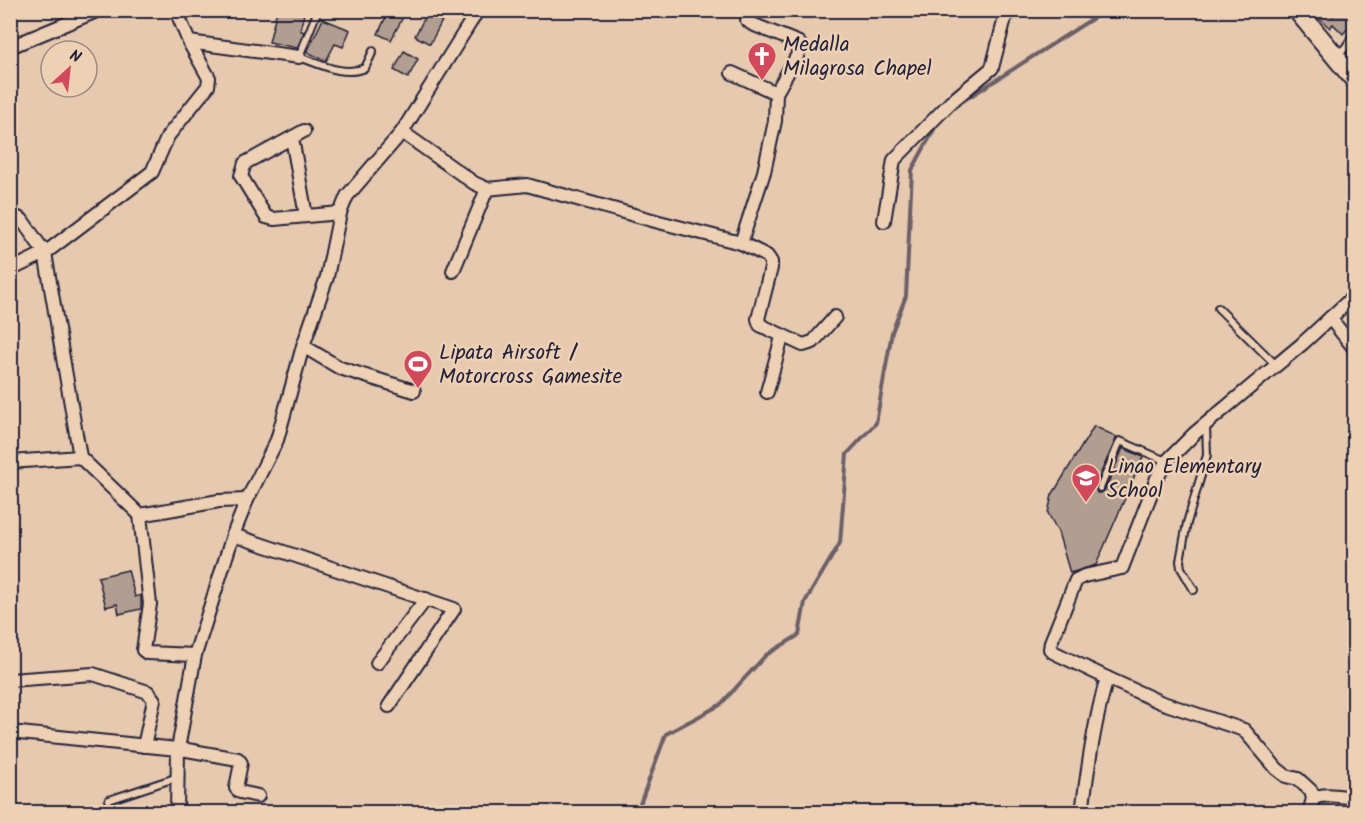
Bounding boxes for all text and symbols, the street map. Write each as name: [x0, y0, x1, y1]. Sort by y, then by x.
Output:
place label: Medalla Milagrosa Chapel: [783, 29, 932, 86]
north arrow: [39, 39, 99, 99]
church icon: Medalla Milagrosa Chapel: [746, 40, 778, 82]
text: N: [65, 44, 85, 70]
place label: Lipata Airsoft / Motorcross Gamesite: [439, 337, 623, 394]
sports icon: Lipata Airsoft / Motorcross Gamesite: [402, 348, 434, 390]
place label: Linao Elementary School: [1107, 451, 1262, 508]
school or university icon: Linao Elementary School: [1070, 462, 1102, 504]

